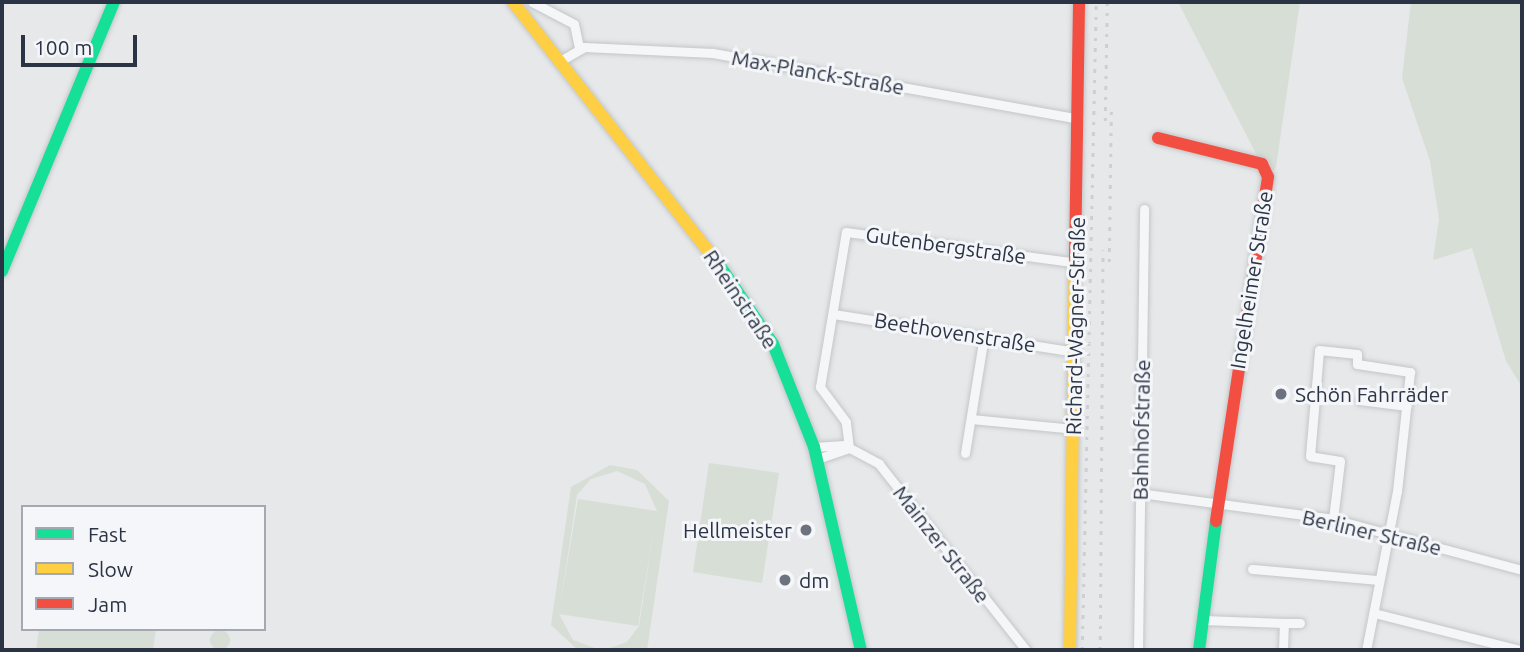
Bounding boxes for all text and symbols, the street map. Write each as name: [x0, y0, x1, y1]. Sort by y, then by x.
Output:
scale bar: [24, 21, 140, 65]
text: 100 m: [34, 35, 92, 59]
street label: Max-Planck-Straße: [730, 44, 906, 100]
street label: Ingelheimer Straße: [1224, 189, 1278, 371]
street label: Richard-Wagner-Straße: [1060, 217, 1090, 435]
street label: Gutenbergstraße: [864, 221, 1028, 269]
street label: Rheinstraße: [699, 245, 783, 353]
street label: Beethovenstraße: [872, 307, 1038, 357]
street label: Bahnhofstraße: [1127, 359, 1155, 501]
place label: Schön Fahrräder: [1295, 381, 1448, 407]
marker: Schön Fahrräder: [1273, 386, 1289, 402]
street label: Mainzer Straße: [888, 480, 996, 608]
street label: Berliner Straße: [1300, 504, 1444, 560]
legend: [21, 505, 266, 631]
place label: Hellmeister: [683, 517, 792, 543]
text: Fast: [88, 522, 126, 546]
marker: Hellmeister: [798, 522, 814, 538]
text: Slow: [88, 557, 133, 581]
place label: dm: [799, 567, 829, 593]
marker: dm: [777, 572, 793, 588]
text: Jam: [88, 592, 127, 616]

